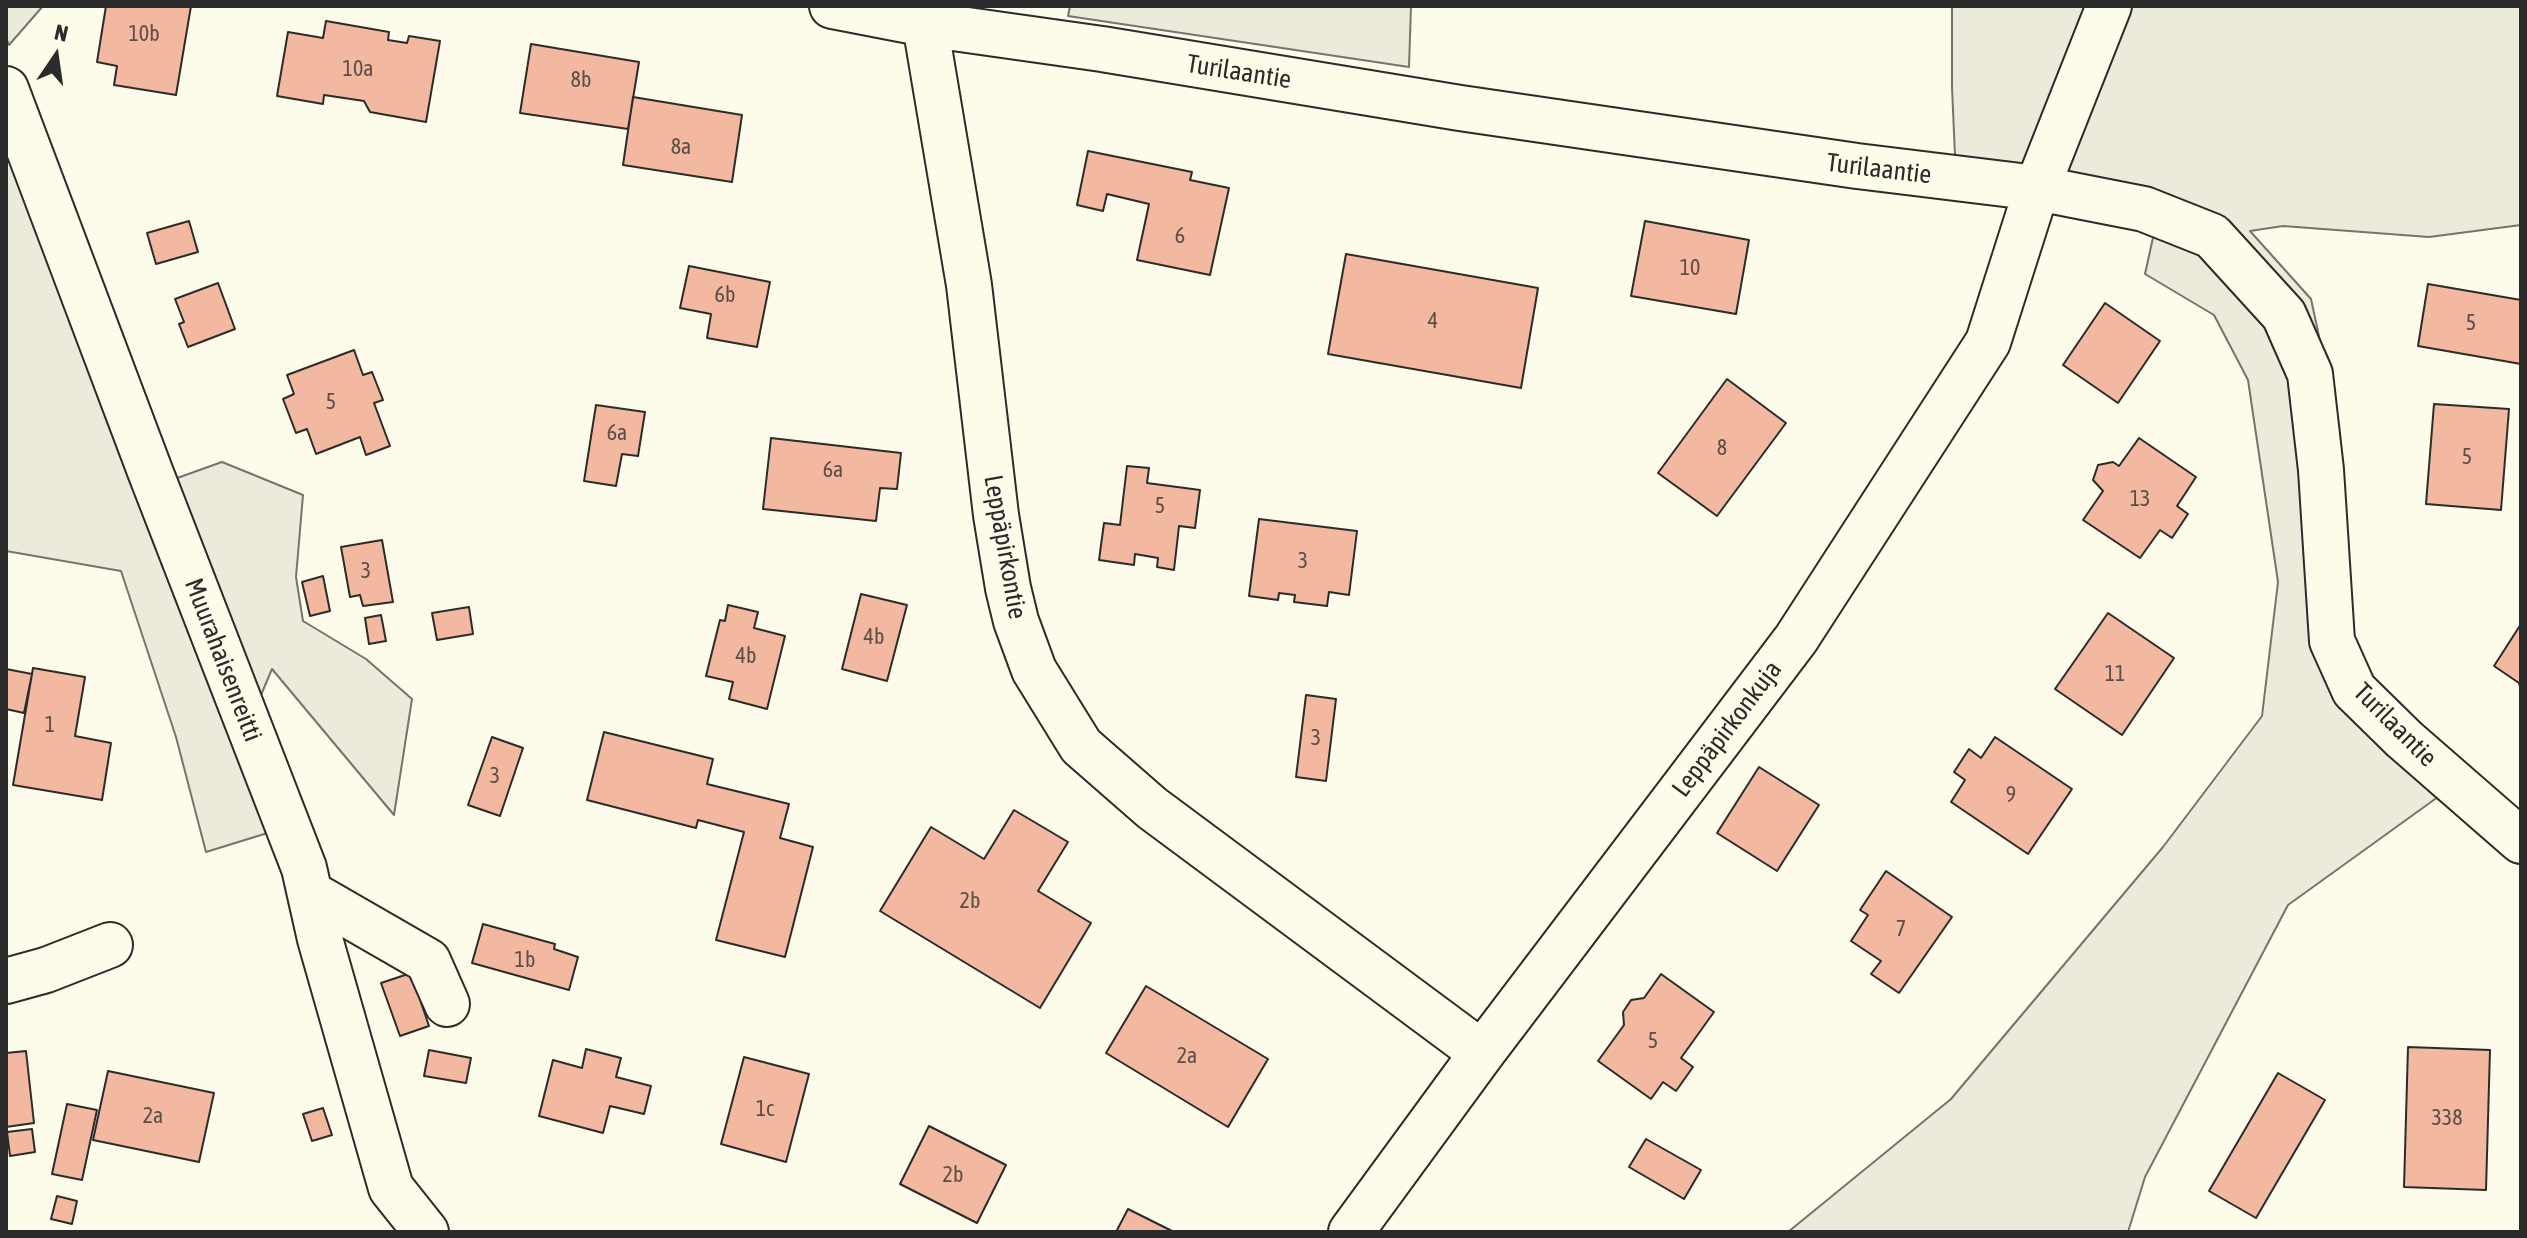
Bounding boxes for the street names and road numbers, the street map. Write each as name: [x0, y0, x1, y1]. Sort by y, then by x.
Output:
street label: Turilaantie: [1185, 48, 1293, 96]
street label: Turilaantie: [1825, 147, 1933, 191]
street label: Leppäpirkontie: [977, 473, 1033, 621]
street label: Muurahaisenreitti: [178, 574, 268, 746]
street label: Leppäpirkonkuja: [1666, 655, 1788, 803]
street label: Turilaantie: [2347, 677, 2443, 773]

